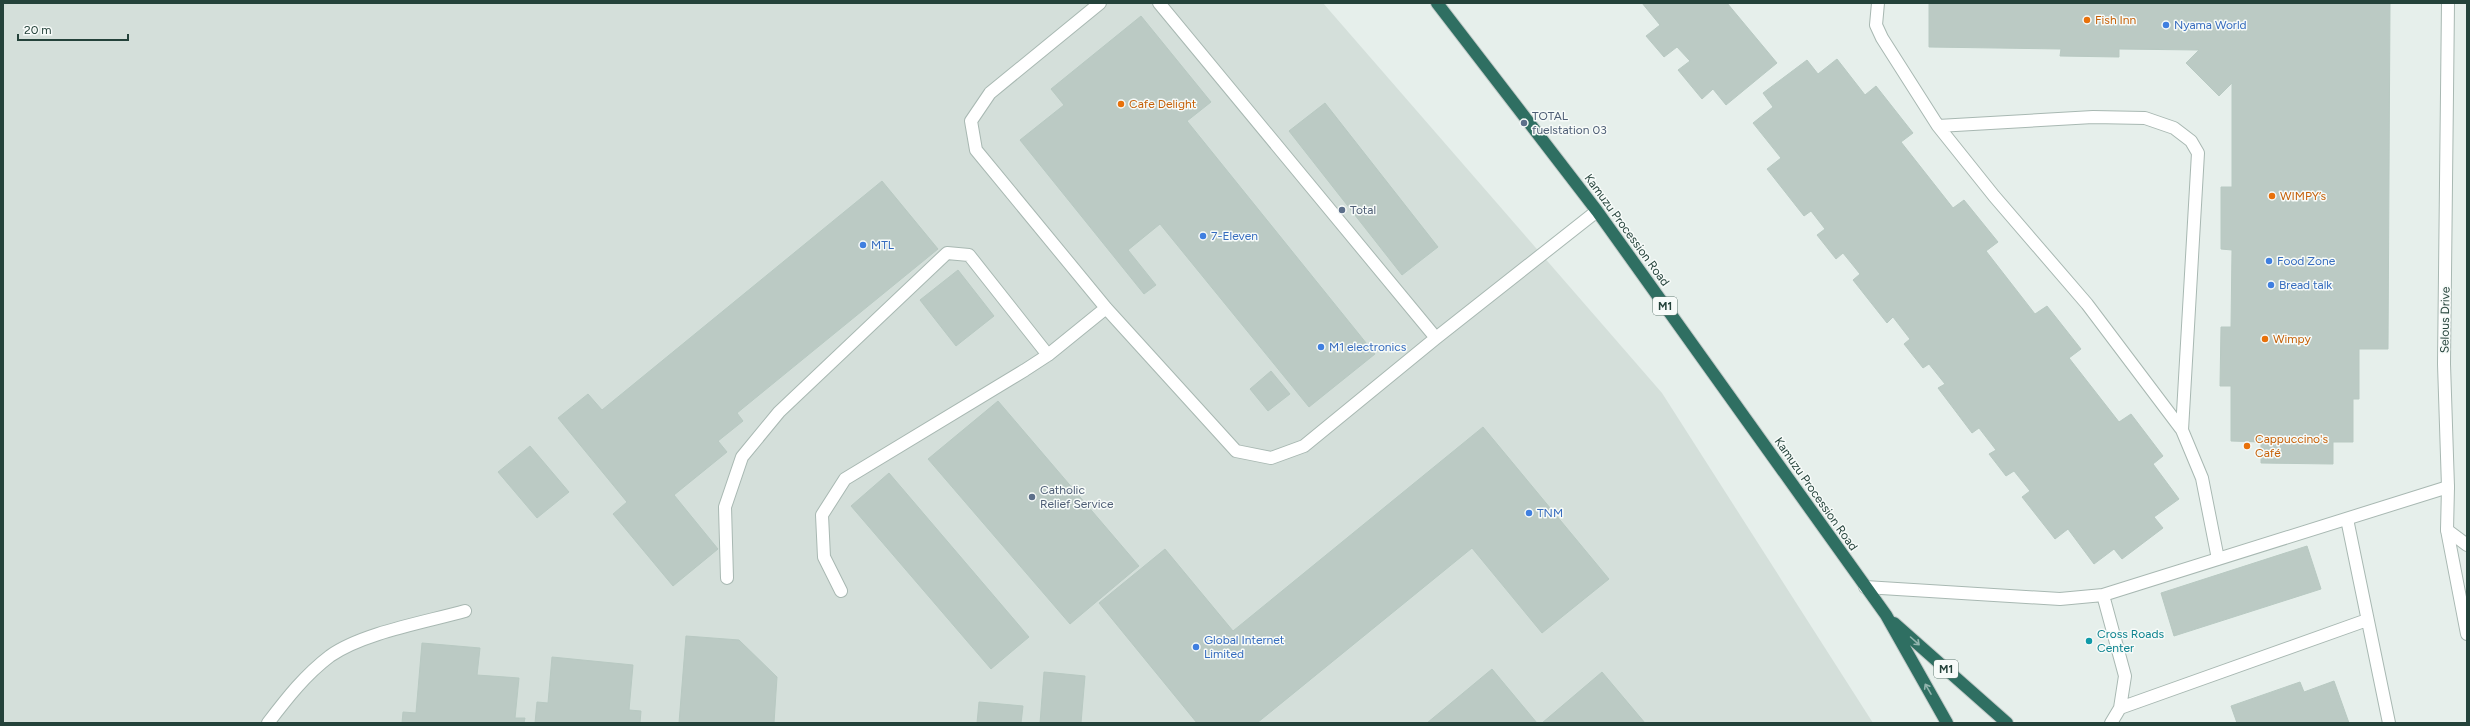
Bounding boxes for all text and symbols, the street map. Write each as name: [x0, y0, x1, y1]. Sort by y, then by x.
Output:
place label: Fish Inn: [2095, 13, 2137, 27]
marker: Fish Inn: [2082, 15, 2092, 25]
scale bar: [18, 16, 128, 42]
place label: Nyama World: [2174, 18, 2247, 32]
marker: Nyama World: [2161, 20, 2171, 30]
text: 20 m: [24, 23, 52, 37]
place label: Cafe Delight: [1129, 97, 1197, 111]
marker: Cafe Delight: [1116, 99, 1126, 109]
place label: TOTAL fuelstation 03: [1532, 109, 1607, 137]
marker: TOTAL fuelstation 03: [1519, 118, 1529, 128]
street label: Kamuzu Procession Road: [1582, 171, 1672, 289]
place label: WIMPY’s: [2280, 189, 2326, 203]
marker: WIMPY’s: [2267, 191, 2277, 201]
place label: Total: [1350, 203, 1376, 217]
marker: Total: [1337, 205, 1347, 215]
place label: 7-Eleven: [1211, 229, 1258, 243]
marker: 7-Eleven: [1198, 231, 1208, 241]
place label: MTL: [871, 238, 895, 252]
marker: MTL: [858, 240, 868, 250]
place label: Food Zone: [2277, 254, 2336, 268]
marker: Food Zone: [2264, 256, 2274, 266]
place label: Bread talk: [2279, 278, 2332, 292]
marker: Bread talk: [2266, 280, 2276, 290]
street label: Selous Drive: [2437, 286, 2453, 353]
road number: M1: [1653, 297, 1677, 315]
place label: Wimpy: [2273, 332, 2311, 346]
marker: Wimpy: [2260, 334, 2270, 344]
place label: M1 electronics: [1329, 340, 1407, 354]
marker: M1 electronics: [1316, 342, 1326, 352]
place label: Cappuccino's Café: [2255, 432, 2328, 460]
street label: Kamuzu Procession Road: [1772, 435, 1860, 553]
marker: Cappuccino's Café: [2242, 441, 2252, 451]
place label: Catholic Relief Service: [1040, 483, 1114, 511]
marker: Catholic Relief Service: [1027, 492, 1037, 502]
place label: TNM: [1537, 506, 1563, 520]
marker: TNM: [1524, 508, 1534, 518]
place label: Cross Roads Center: [2097, 627, 2164, 655]
place label: Global Internet Limited: [1204, 633, 1285, 661]
marker: Cross Roads Center: [2084, 636, 2094, 646]
one-way arrow: [1910, 637, 1920, 646]
marker: Global Internet Limited: [1191, 642, 1201, 652]
road number: M1: [1934, 660, 1958, 678]
one-way arrow: [1923, 683, 1931, 695]

